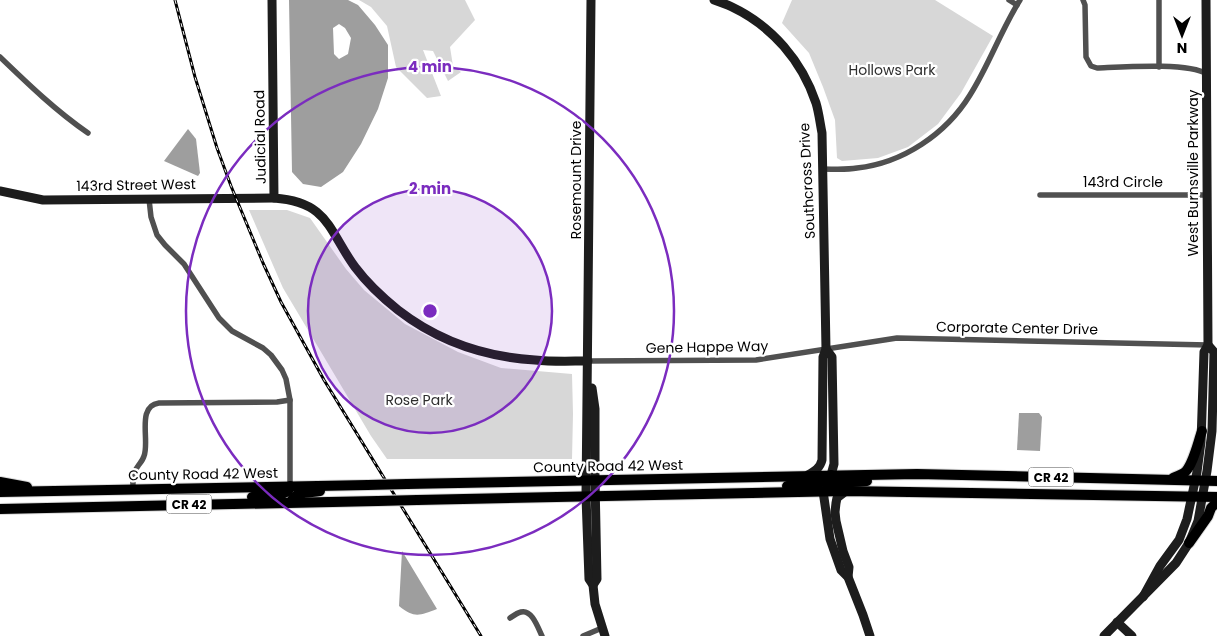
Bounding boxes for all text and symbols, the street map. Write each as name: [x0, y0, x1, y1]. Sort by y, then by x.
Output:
north arrow: [1157, 10, 1207, 60]
text: N: [1177, 38, 1187, 58]
text: 4 min: [408, 56, 452, 77]
park label: Hollows Park: [848, 60, 936, 80]
street label: West Burnsville Parkway: [1183, 89, 1203, 256]
street label: Judicial Road: [249, 90, 271, 184]
street label: Rosemount Drive: [566, 120, 586, 239]
street label: Southcross Drive: [794, 122, 820, 240]
street label: 143rd Circle: [1083, 172, 1163, 192]
street label: 143rd Street West: [76, 174, 196, 196]
text: 2 min: [409, 178, 451, 199]
centre of rings: [421, 302, 439, 320]
street label: Corporate Center Drive: [936, 317, 1098, 339]
street label: Gene Happe Way: [646, 336, 769, 358]
park label: Rose Park: [385, 390, 453, 410]
street label: County Road 42 West: [533, 455, 683, 477]
street label: County Road 42 West: [128, 463, 278, 485]
road number: CR 42: [1028, 468, 1074, 487]
road number: CR 42: [166, 494, 212, 514]

